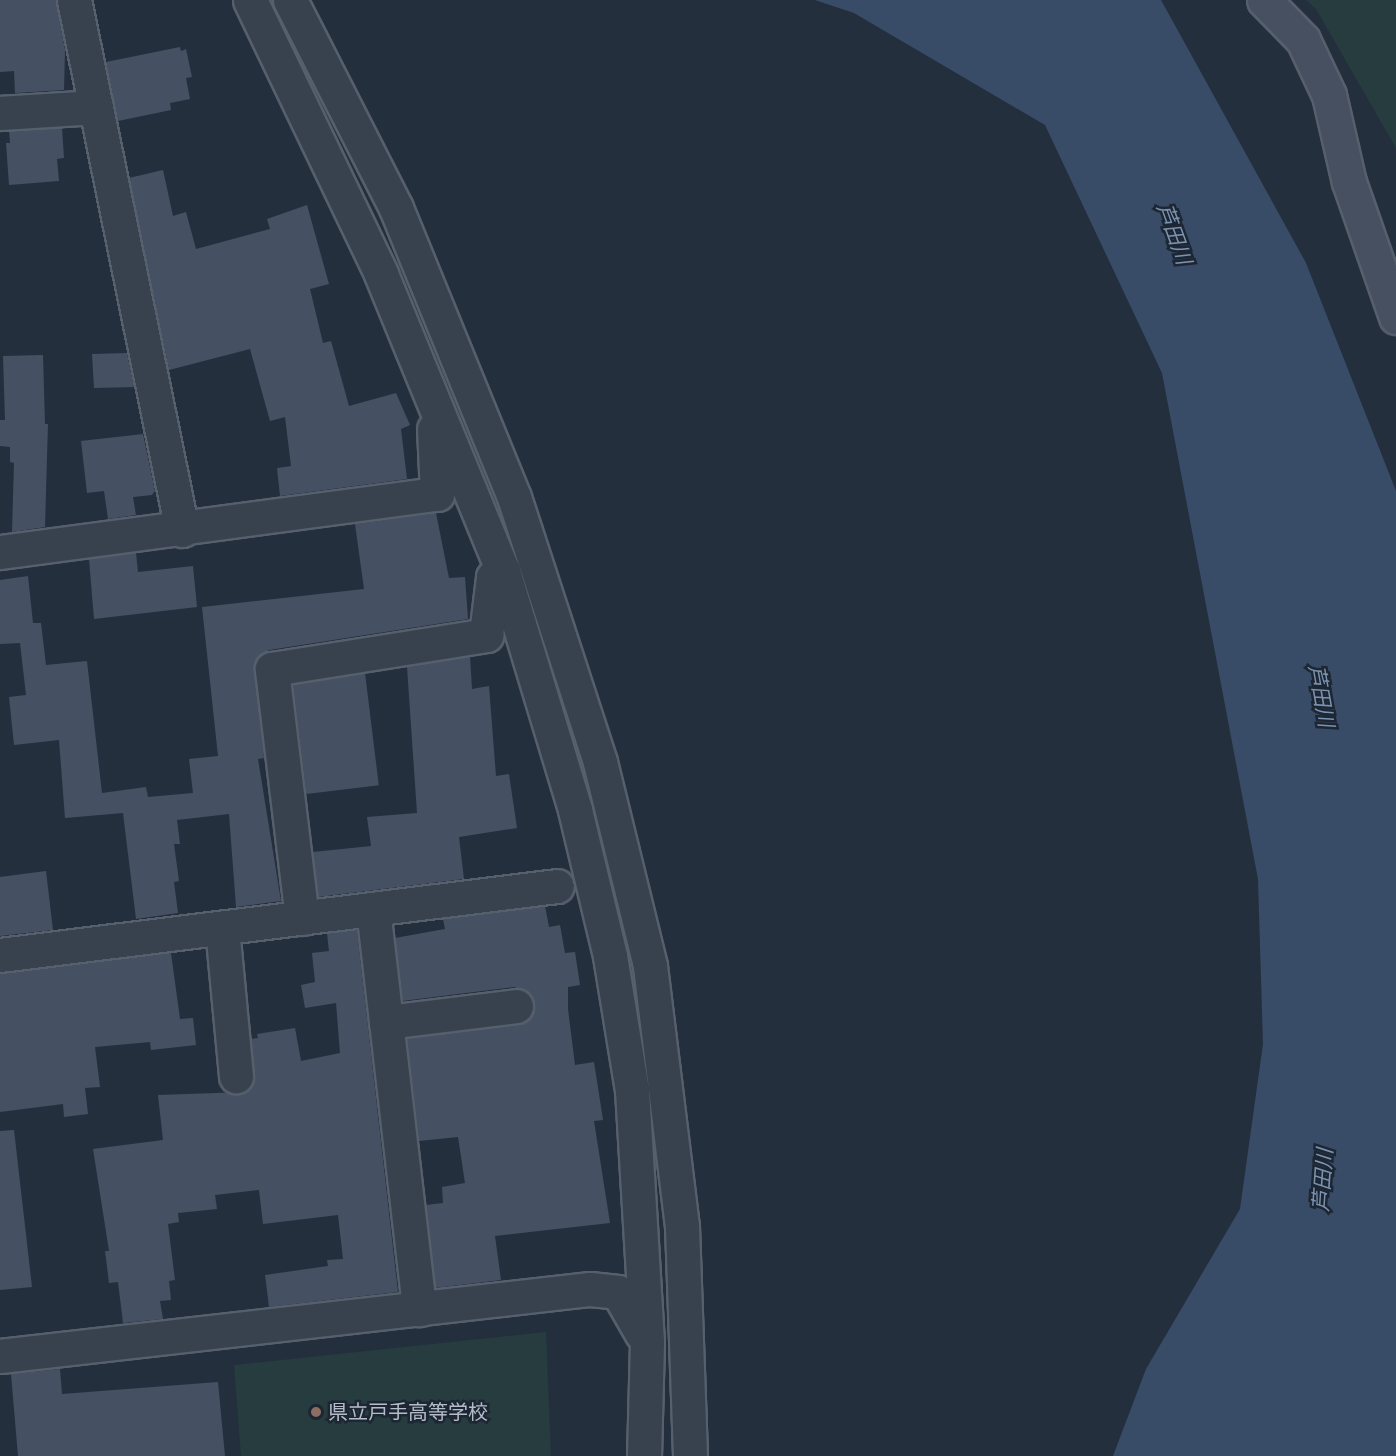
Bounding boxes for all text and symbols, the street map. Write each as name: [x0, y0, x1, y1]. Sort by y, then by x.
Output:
water label: 芦田川: [1151, 200, 1197, 268]
water label: 芦田川: [1303, 663, 1339, 729]
water label: 芦田川: [1308, 1148, 1338, 1212]
place label: 県立戸手高等学校: [328, 1400, 488, 1424]
marker: 県立戸手高等学校: [309, 1405, 323, 1419]

